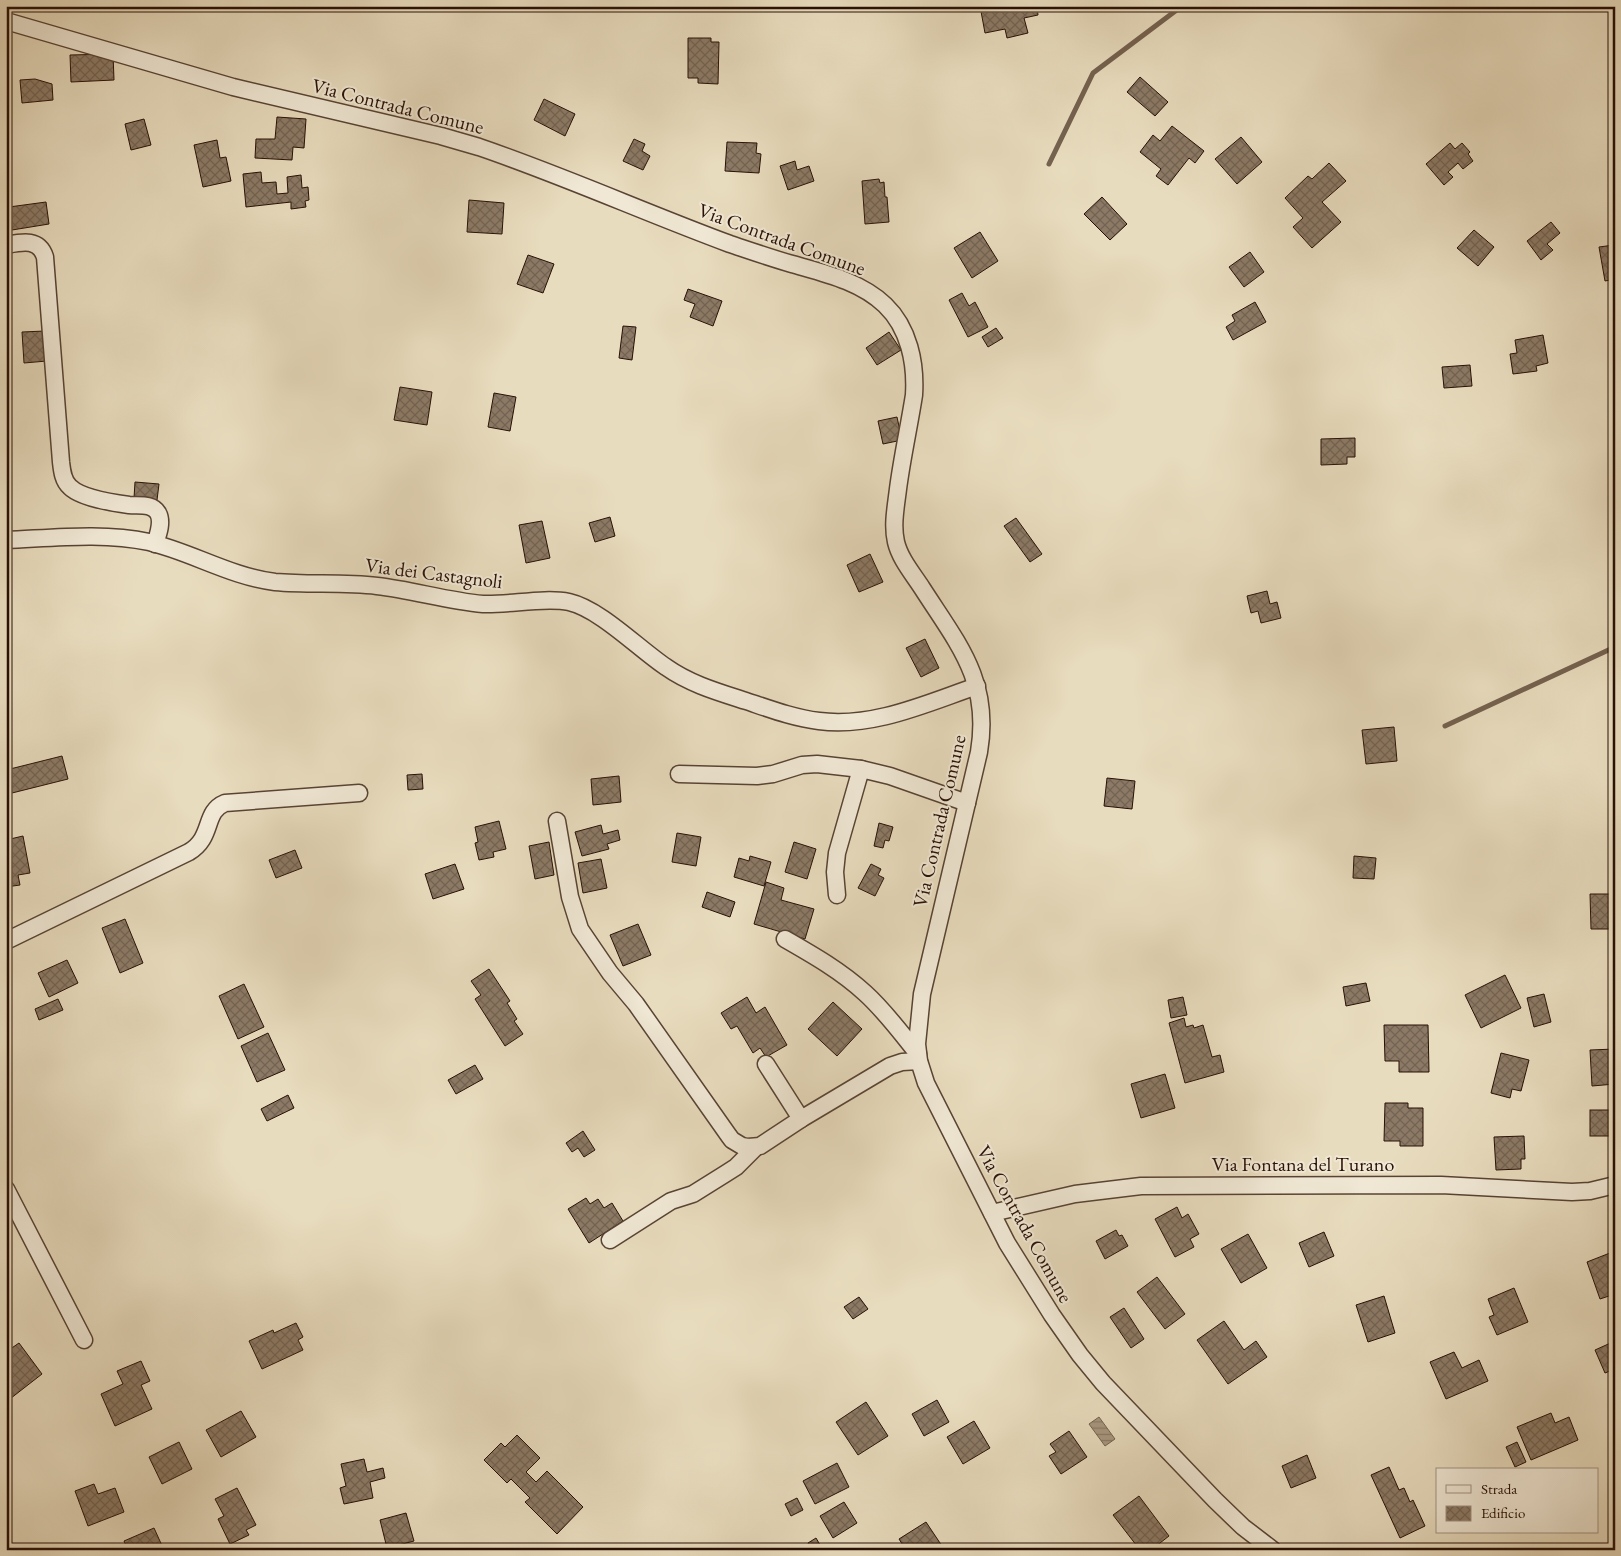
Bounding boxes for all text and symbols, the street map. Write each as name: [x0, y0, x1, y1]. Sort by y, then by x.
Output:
street label: Via Contrada Comune: [309, 72, 487, 140]
street label: Via Contrada Comune: [695, 197, 869, 281]
street label: Via dei Castagnoli: [364, 552, 504, 594]
street label: Via Contrada Comune: [907, 732, 972, 910]
street label: Via Contrada Comune: [971, 1141, 1079, 1308]
street label: Via Fontana del Turano: [1212, 1151, 1394, 1177]
legend: [1436, 1468, 1598, 1534]
text: Strada: [1481, 1479, 1517, 1498]
text: Edificio: [1481, 1503, 1525, 1522]

